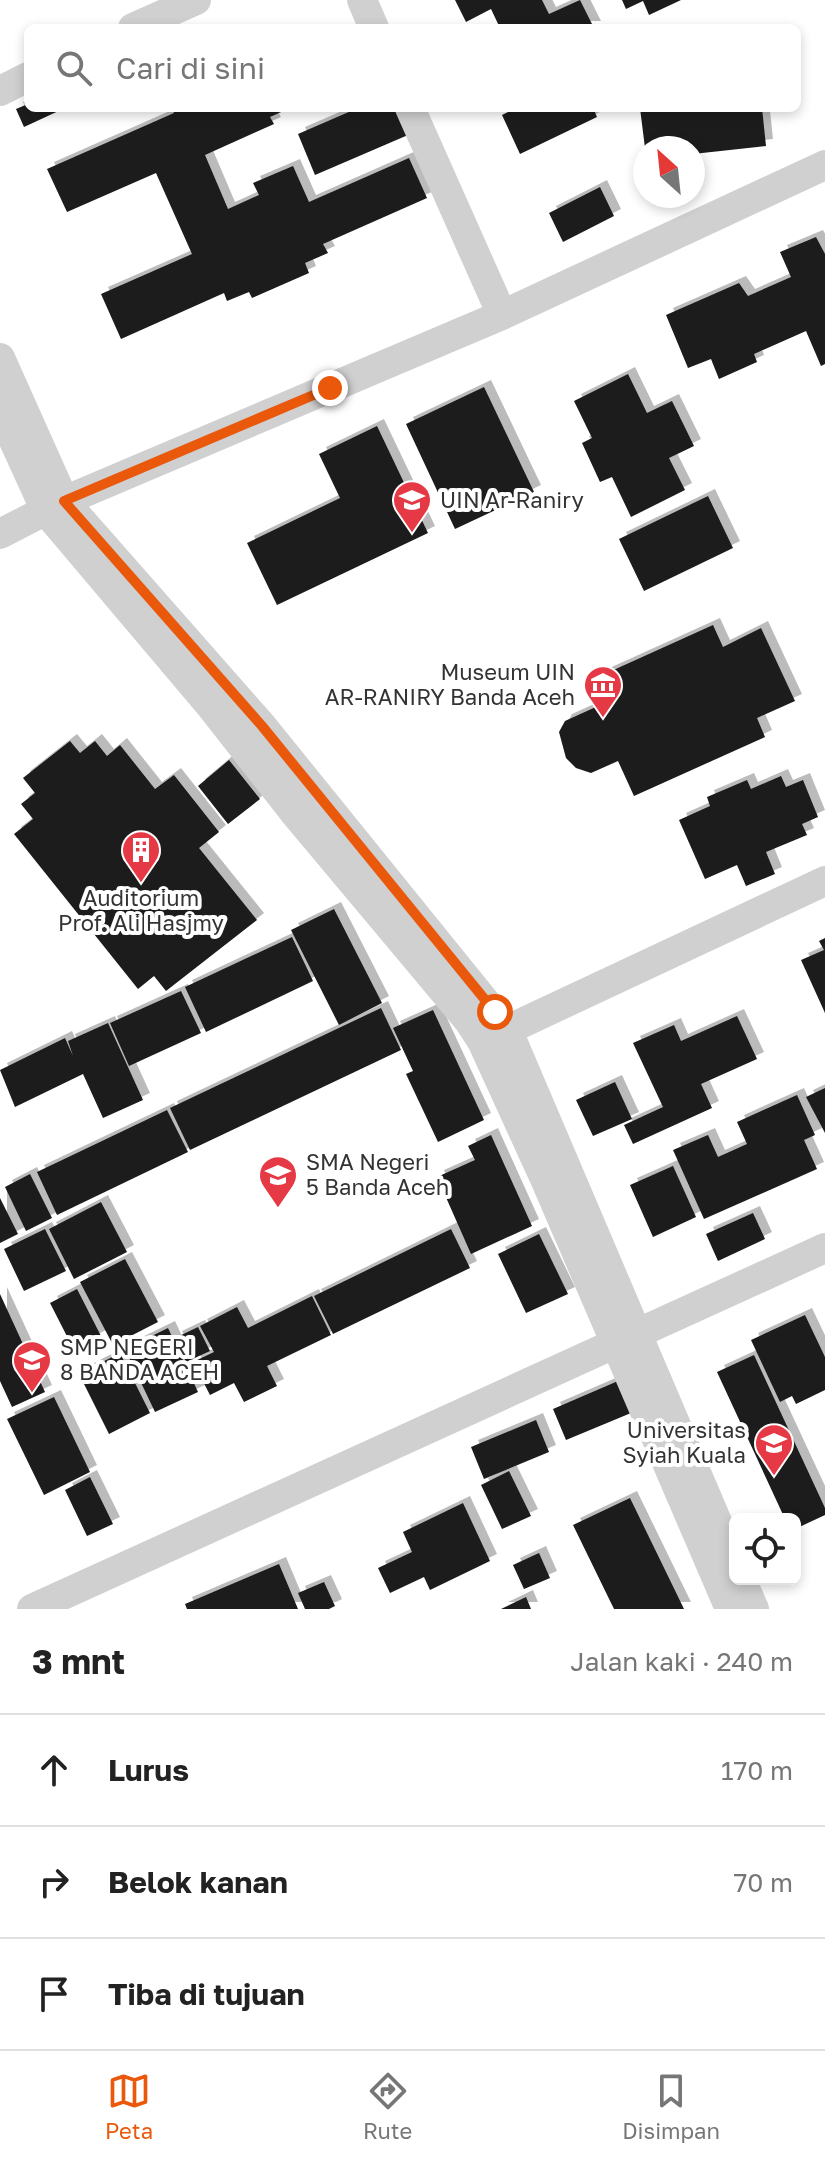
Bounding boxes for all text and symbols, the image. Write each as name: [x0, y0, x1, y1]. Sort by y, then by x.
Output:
search box: [24, 24, 801, 112]
icon: search: [52, 46, 96, 90]
text: Cari di sini: [116, 50, 265, 86]
north arrow: [633, 136, 705, 208]
route end: [312, 370, 348, 406]
school or university icon: UIN Ar-Raniry: [391, 479, 433, 534]
place label: UIN Ar-Raniry: [440, 486, 584, 513]
place label: Museum UIN AR-RANIRY Banda Aceh: [325, 658, 575, 710]
museum icon: Museum UIN AR-RANIRY Banda Aceh: [582, 664, 624, 719]
building icon: Auditorium Prof. Ali Hasjmy: [120, 829, 162, 884]
place label: Auditorium Prof. Ali Hasjmy: [58, 884, 224, 936]
route start: [477, 994, 513, 1030]
place label: SMA Negeri 5 Banda Aceh: [306, 1148, 449, 1200]
school or university icon: SMA Negeri 5 Banda Aceh: [257, 1154, 299, 1209]
place label: SMP NEGERI 8 BANDA ACEH: [60, 1333, 219, 1385]
school or university icon: SMP NEGERI 8 BANDA ACEH: [11, 1339, 53, 1394]
place label: Universitas Syiah Kuala: [623, 1416, 746, 1468]
school or university icon: Universitas Syiah Kuala: [753, 1422, 795, 1477]
map controls: [729, 1513, 801, 1585]
button: locate: [729, 1513, 801, 1585]
text: 3 mnt: [32, 1641, 125, 1681]
text: Jalan kaki · 240 m: [570, 1646, 793, 1677]
icon: ahead: [32, 1748, 76, 1792]
text: Lurus: [108, 1752, 189, 1788]
text: 170 m: [721, 1755, 793, 1786]
icon: right: [32, 1860, 76, 1904]
text: Belok kanan: [108, 1864, 288, 1900]
text: 70 m: [734, 1867, 793, 1898]
icon: arrive: [32, 1972, 76, 2016]
text: Tiba di tujuan: [108, 1976, 305, 2012]
tab: Peta: [105, 2069, 153, 2144]
tab: Rute: [363, 2069, 412, 2144]
tab: Disimpan: [622, 2069, 720, 2144]

